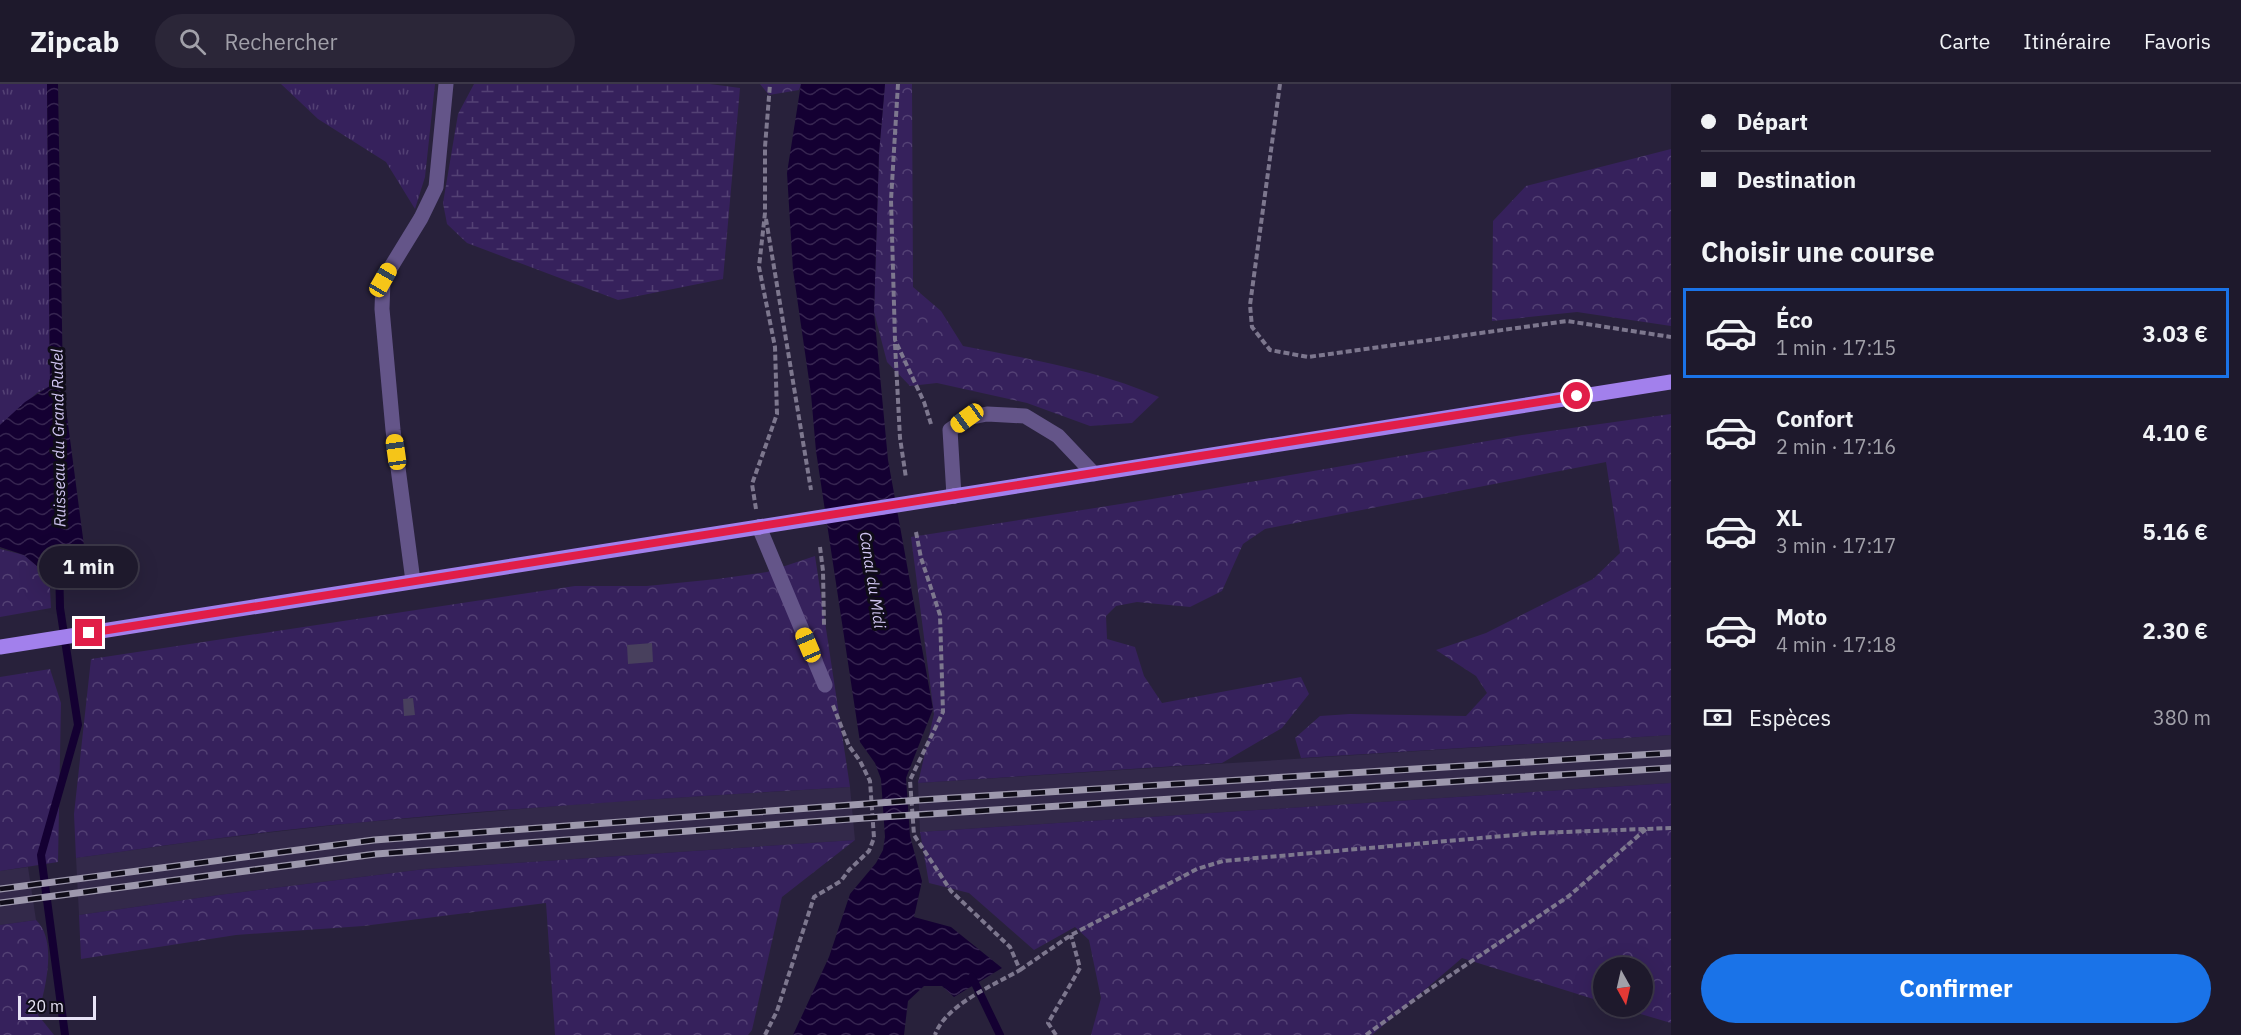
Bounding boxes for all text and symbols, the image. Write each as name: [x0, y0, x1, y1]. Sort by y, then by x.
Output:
search box: [155, 14, 575, 68]
text: Zipcab: [30, 23, 119, 60]
icon: search: [176, 25, 209, 58]
text: Rechercher: [224, 27, 338, 56]
text: Carte: [1939, 27, 1990, 55]
text: Itinéraire: [2023, 27, 2111, 55]
text: Favoris: [2144, 27, 2211, 55]
text: Départ: [1737, 107, 1808, 136]
text: Destination: [1737, 165, 1856, 194]
text: Choisir une course: [1701, 234, 1935, 269]
car: [366, 260, 400, 300]
text: Éco: [1776, 305, 1813, 334]
icon: car: [1704, 306, 1758, 360]
text: 3.03 €: [2143, 319, 2208, 348]
text: 1 min · 17:15: [1776, 334, 1896, 361]
water label: Ruisseau du Grand Rudel: [46, 348, 70, 527]
route start: [1563, 382, 1590, 409]
car: [947, 400, 987, 436]
text: Confort: [1776, 404, 1854, 433]
icon: car: [1704, 405, 1758, 459]
text: 4.10 €: [2143, 418, 2208, 447]
car: [385, 433, 407, 471]
text: 2 min · 17:16: [1776, 433, 1896, 460]
text: XL: [1776, 503, 1802, 532]
icon: car: [1704, 504, 1758, 558]
text: 5.16 €: [2143, 517, 2208, 546]
water label: Canal du Midi: [855, 530, 891, 631]
text: 3 min · 17:17: [1776, 532, 1896, 559]
callout: 1 min: [40, 546, 138, 588]
text: 1 min: [62, 553, 115, 580]
text: Moto: [1776, 602, 1827, 631]
icon: car: [1704, 603, 1758, 657]
text: 2.30 €: [2143, 616, 2208, 645]
route end: [75, 619, 102, 646]
car: [793, 625, 823, 665]
text: 4 min · 17:18: [1776, 631, 1896, 658]
icon: cash: [1701, 701, 1734, 734]
text: Espèces: [1749, 703, 1831, 732]
text: 380 m: [2153, 704, 2211, 731]
button: Confirmer: [1701, 954, 2211, 1023]
north arrow: [1593, 957, 1653, 1017]
map controls: [1593, 957, 1653, 1017]
scale bar: [18, 993, 96, 1020]
text: 20 m: [27, 996, 64, 1016]

